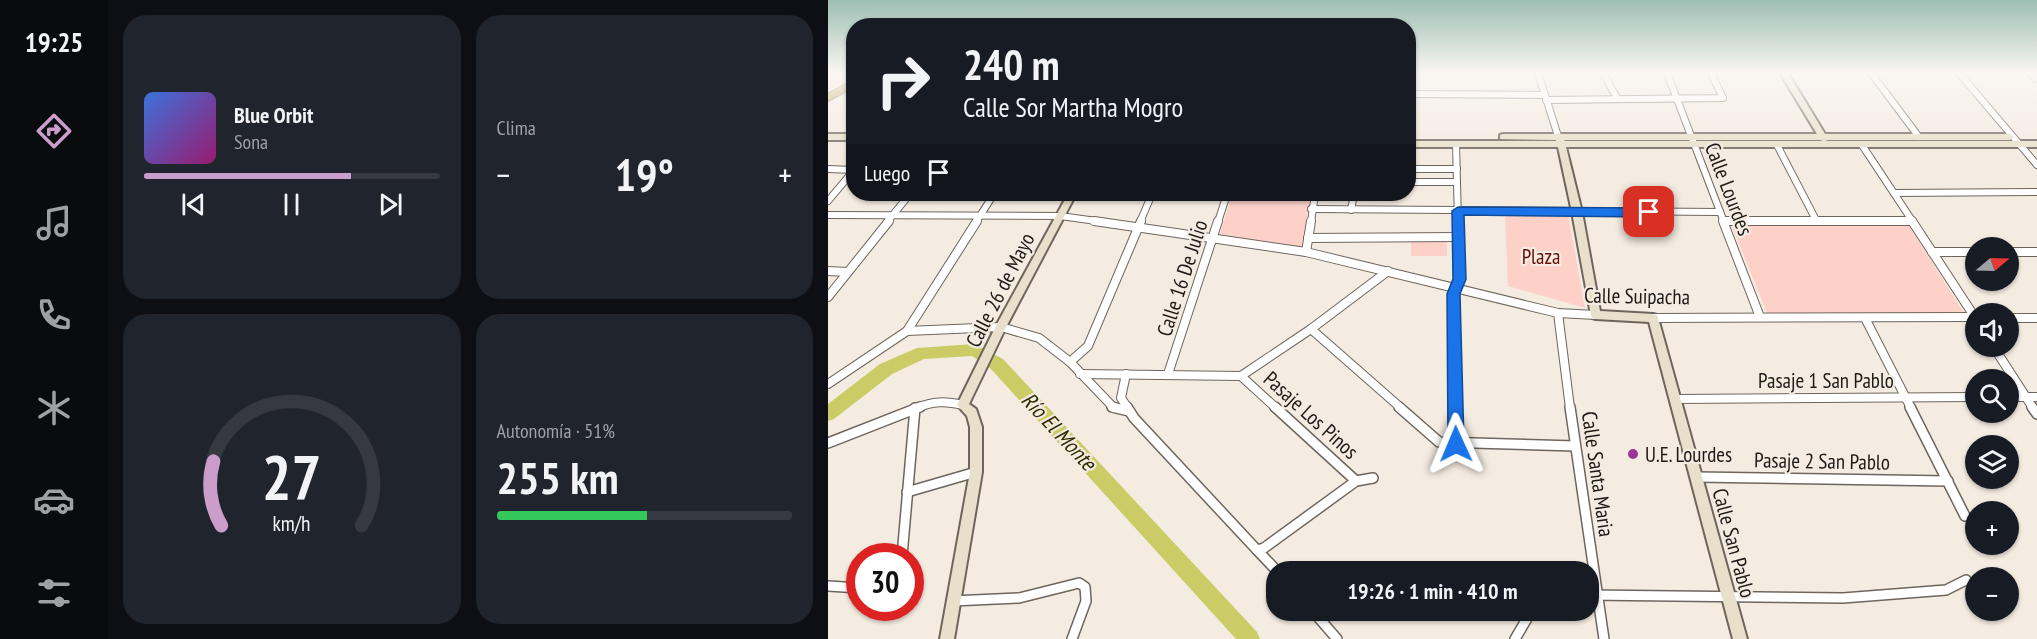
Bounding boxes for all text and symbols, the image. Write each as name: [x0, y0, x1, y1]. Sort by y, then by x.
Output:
text: 19:25: [25, 25, 83, 59]
text: 240 m: [963, 37, 1060, 92]
icon: right: [864, 42, 942, 120]
text: Calle Sor Martha Mogro: [963, 90, 1183, 124]
text: Blue Orbit: [234, 101, 313, 129]
icon: directions: [33, 110, 75, 152]
text: Clima: [497, 115, 536, 141]
text: Sona: [234, 129, 268, 155]
street label: Calle Lourdes: [1699, 139, 1759, 239]
text: 19°: [615, 145, 674, 203]
text: −: [497, 153, 510, 196]
text: +: [778, 153, 792, 196]
icon: arrive: [922, 156, 955, 189]
text: Luego: [864, 159, 910, 187]
pin: [1623, 186, 1674, 237]
icon: previous: [177, 188, 210, 221]
icon: pause: [275, 188, 308, 221]
icon: next: [374, 188, 407, 221]
icon: arrive: [1632, 195, 1665, 228]
icon: music: [33, 202, 75, 244]
street label: Calle 16 De Julio: [1150, 216, 1214, 340]
street label: Calle 26 de Mayo: [960, 228, 1040, 352]
north arrow: [1965, 237, 2019, 291]
map controls: [1965, 237, 2019, 621]
park label: Plaza: [1522, 243, 1560, 270]
street label: Calle Suipacha: [1584, 282, 1690, 310]
icon: phone: [33, 294, 75, 336]
button: sound: [1965, 303, 2019, 357]
street label: Pasaje Los Pinos: [1258, 365, 1364, 465]
street label: Pasaje 1 San Pablo: [1758, 367, 1894, 394]
button: search: [1965, 369, 2019, 423]
water label: Río El Monte: [1016, 386, 1104, 477]
icon: climate: [33, 387, 75, 429]
street label: Calle Santa Maria: [1576, 410, 1620, 538]
position arrow: [1424, 412, 1488, 476]
text: Autonomía · 51%: [497, 418, 615, 444]
button: layers: [1965, 435, 2019, 489]
text: 27: [262, 436, 322, 517]
place label: U.E. Lourdes: [1645, 441, 1732, 468]
street label: Pasaje 2 San Pablo: [1754, 446, 1890, 476]
marker: U.E. Lourdes: [1626, 447, 1640, 461]
text: 255 km: [497, 448, 619, 506]
icon: car: [33, 479, 75, 521]
street label: Calle San Pablo: [1706, 485, 1762, 601]
button: +: [1965, 501, 2019, 555]
text: km/h: [273, 509, 311, 537]
speed limit sign: 30: [846, 543, 924, 621]
button: −: [1965, 567, 2019, 621]
icon: filters: [33, 572, 75, 614]
text: 19:26 · 1 min · 410 m: [1347, 577, 1518, 605]

